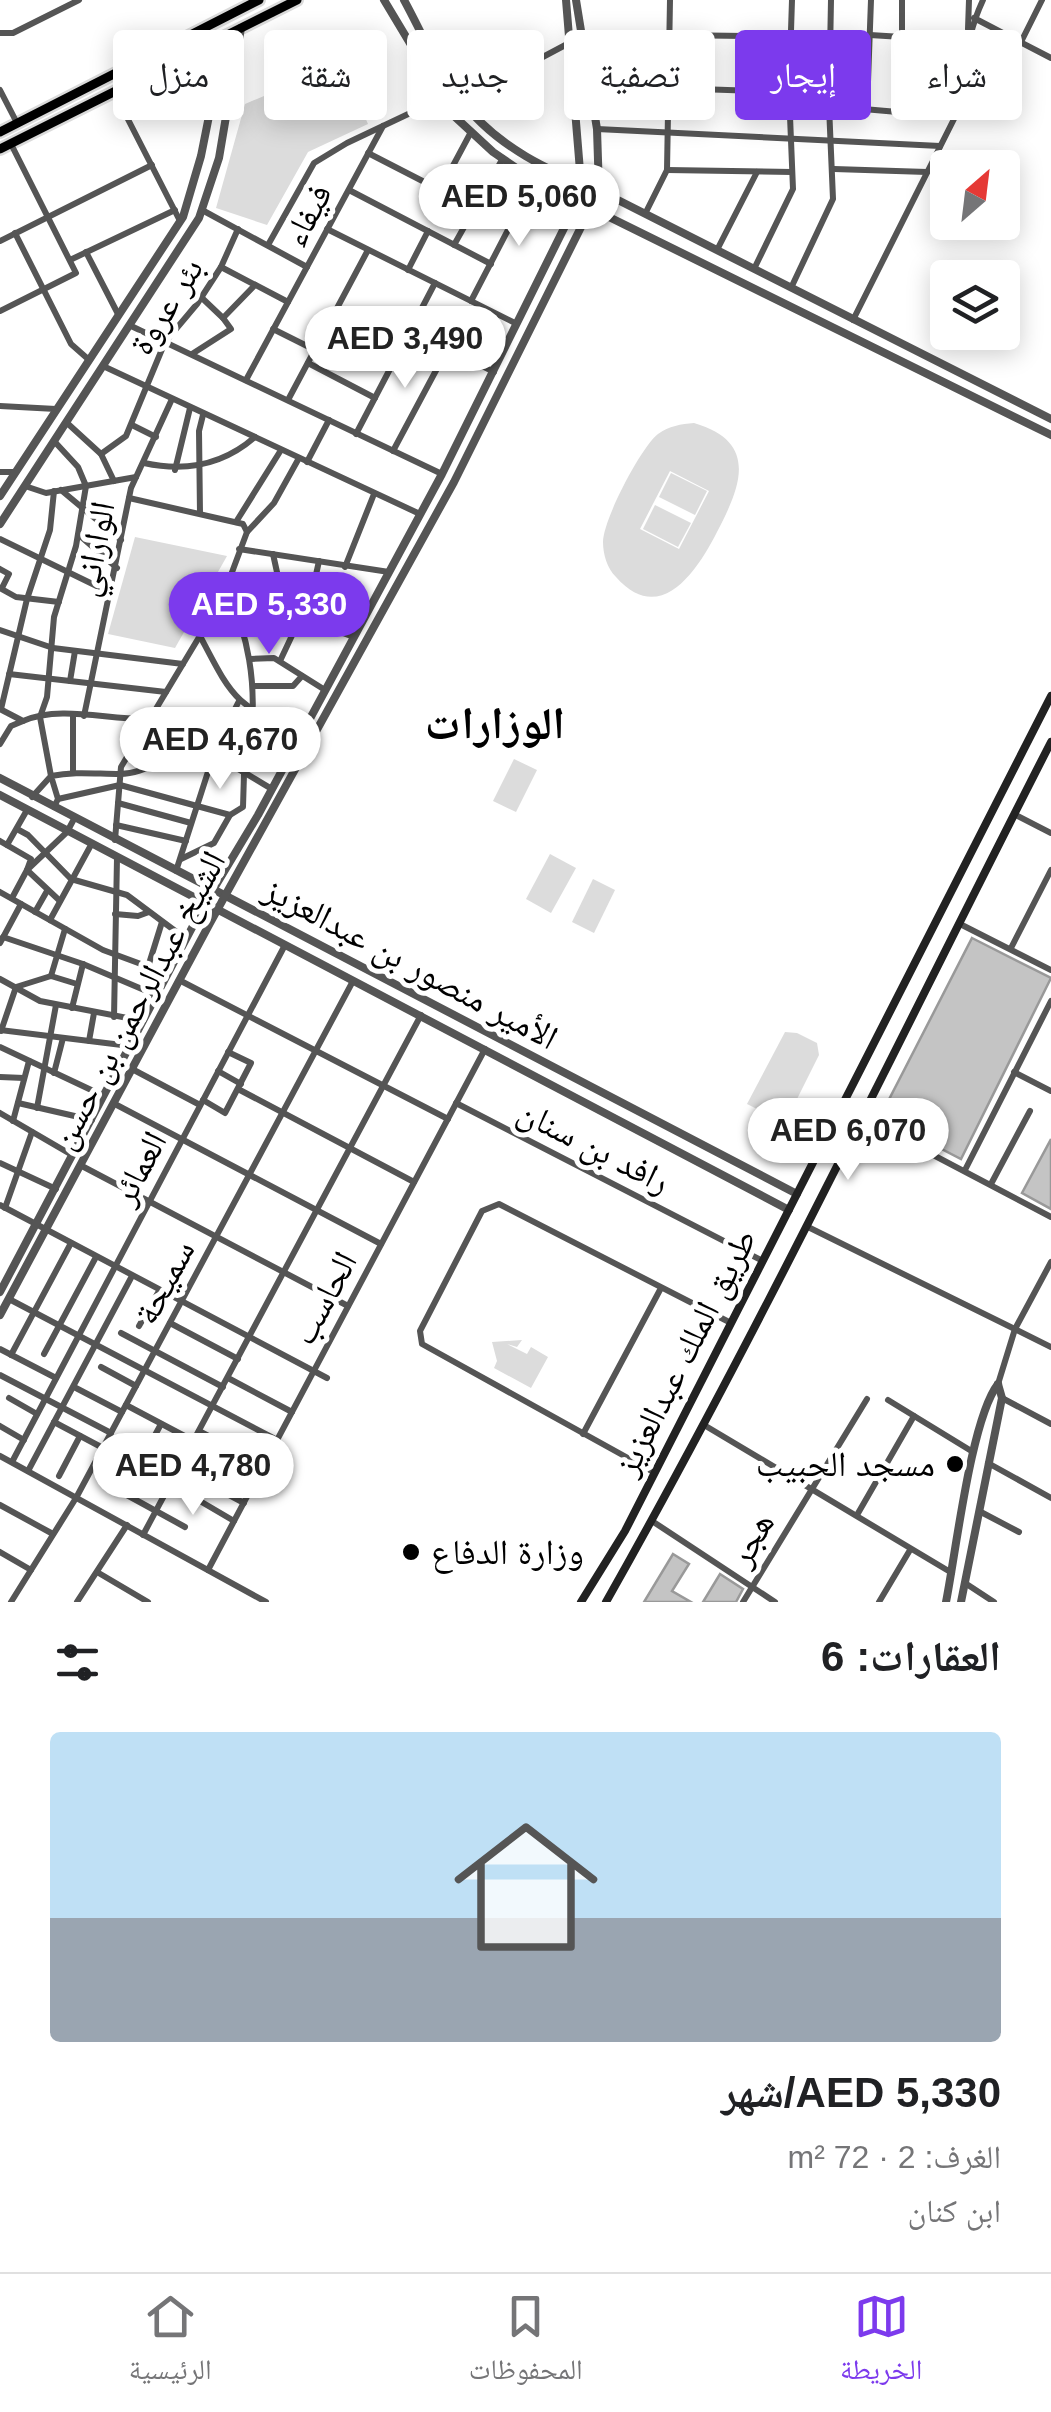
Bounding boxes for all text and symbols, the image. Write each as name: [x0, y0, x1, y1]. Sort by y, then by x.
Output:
chip: منزل: [113, 30, 244, 120]
chip: شقة: [264, 30, 387, 120]
chip: جديد: [407, 30, 544, 120]
chip: تصفية: [564, 30, 715, 120]
chip: إيجار: [735, 30, 871, 120]
chip: شراء: [891, 30, 1022, 120]
north arrow: [930, 150, 1020, 240]
map controls: [930, 150, 1020, 350]
pin: AED 5,060: [405, 164, 633, 249]
street label: فيفاء: [274, 177, 340, 253]
text: AED 5,060: [441, 178, 597, 214]
street label: بئر عروة: [121, 250, 211, 362]
button: layers: [930, 260, 1020, 350]
pin: AED 3,490: [291, 306, 519, 391]
text: AED 3,490: [327, 320, 483, 356]
street label: الواراني: [65, 498, 131, 601]
pin: AED 5,330: [155, 572, 383, 657]
text: AED 5,330: [191, 586, 347, 622]
district label: الوزارات: [425, 698, 565, 749]
pin: AED 4,670: [106, 707, 334, 792]
text: AED 4,670: [142, 721, 298, 757]
street label: الشيخ عبدالرحمن بن حسن: [42, 844, 235, 1157]
street label: الأمير منصور بن عبدالعزيز: [256, 868, 565, 1058]
street label: رافد بن سنان: [511, 1091, 677, 1202]
pin: AED 6,070: [734, 1098, 962, 1183]
text: AED 6,070: [770, 1112, 926, 1148]
street label: العمائر: [103, 1124, 174, 1212]
street label: طريق الملك عبدالعزيز: [605, 1222, 765, 1483]
street label: سميحة: [125, 1233, 202, 1331]
street label: الحاسب: [283, 1245, 365, 1351]
pin: AED 4,780: [79, 1433, 307, 1518]
place label: مسجد الحبيب: [756, 1444, 935, 1484]
text: AED 4,780: [115, 1447, 271, 1483]
marker: مسجد الحبيب: [944, 1453, 966, 1475]
street label: هجر: [719, 1505, 782, 1573]
place label: وزارة الدفاع: [431, 1532, 584, 1574]
marker: وزارة الدفاع: [400, 1541, 422, 1563]
text: العقارات: 6: [821, 1633, 1001, 1680]
icon: filters: [50, 1635, 105, 1690]
icon: home: [436, 1797, 616, 1977]
text: AED 5,330/شهر: [721, 2069, 1001, 2116]
text: الغرف: 2 · 72 m²: [787, 2139, 1001, 2175]
text: ابن كنان: [908, 2193, 1001, 2229]
tab: الرئيسية: [129, 2289, 212, 2397]
tab: المحفوظات: [469, 2289, 583, 2397]
tab: الخريطة: [840, 2289, 922, 2397]

